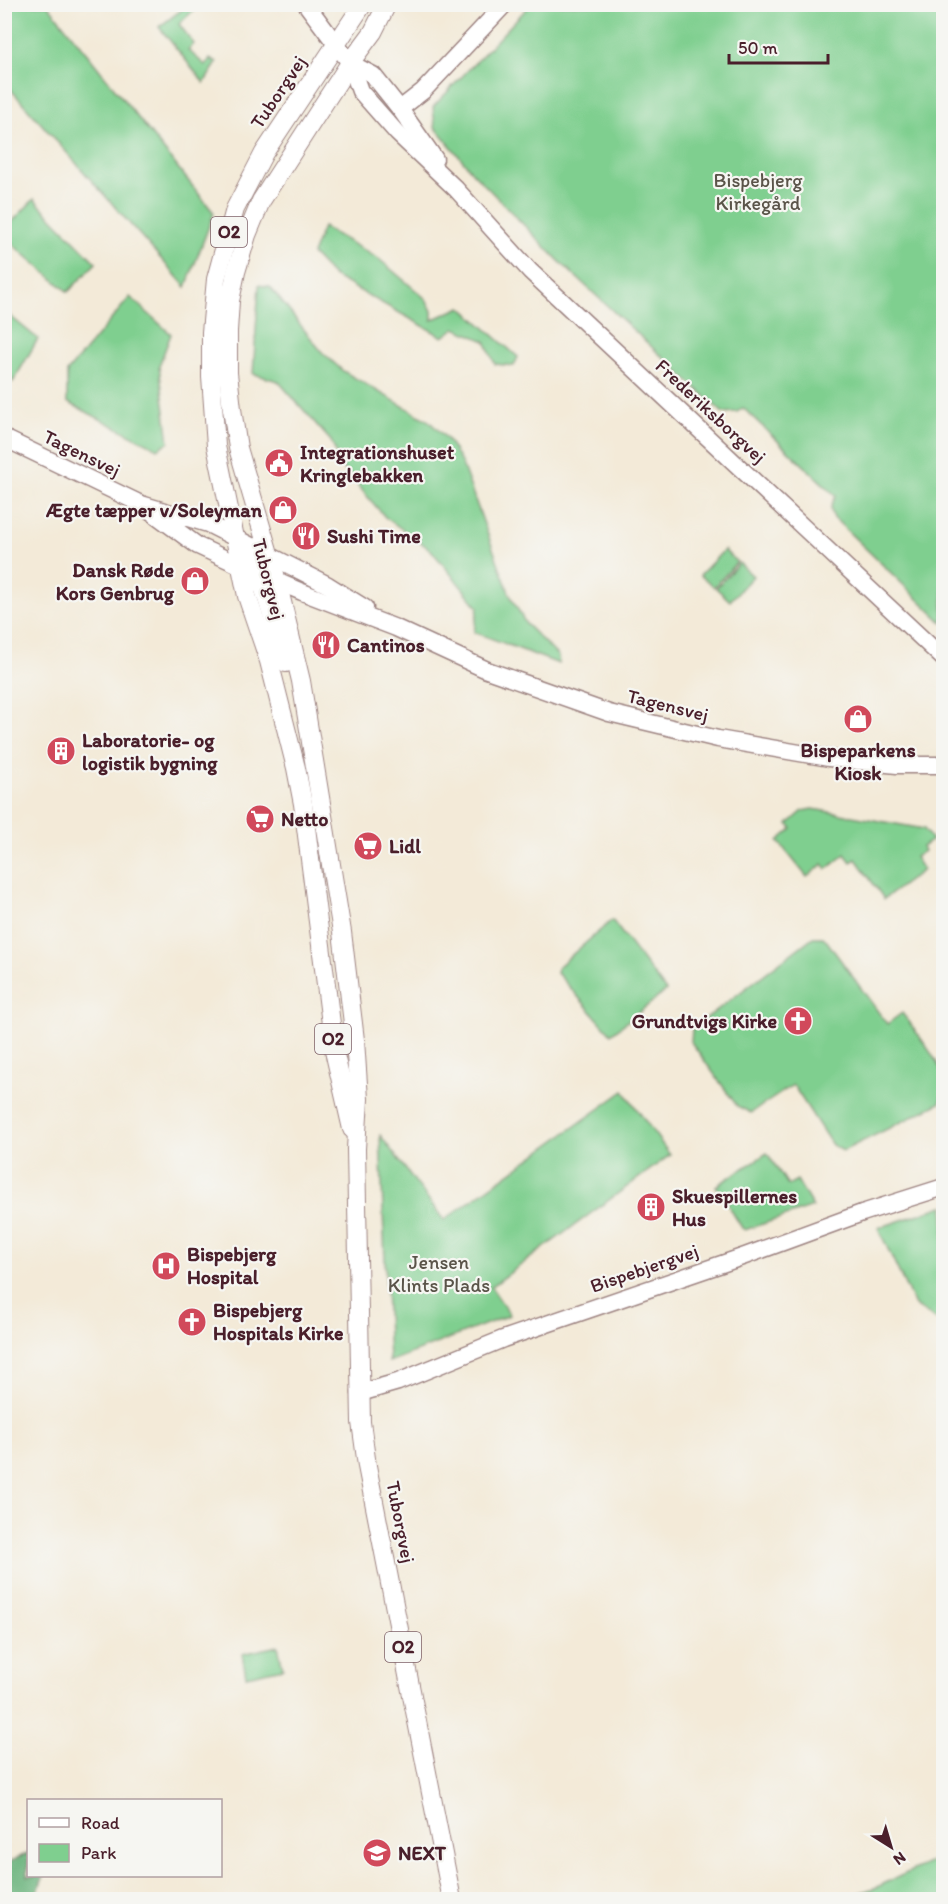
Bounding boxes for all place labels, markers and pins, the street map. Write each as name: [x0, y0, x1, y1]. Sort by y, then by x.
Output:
place label: Integrationshuset Kringlebakken: [300, 440, 455, 488]
public building icon: Integrationshuset Kringlebakken: [263, 447, 295, 479]
shop icon: Ægte tæpper v/Soleyman: [267, 494, 299, 526]
place label: Ægte tæpper v/Soleyman: [45, 498, 263, 523]
restaurant icon: Sushi Time: [290, 520, 322, 552]
place label: Sushi Time: [327, 524, 421, 548]
place label: Dansk Røde Kors Genbrug: [56, 558, 175, 606]
shop icon: Dansk Røde Kors Genbrug: [179, 565, 211, 597]
restaurant icon: Cantinos: [310, 629, 342, 661]
place label: Cantinos: [347, 633, 425, 657]
shop icon: Bispeparkens Kiosk: [842, 703, 874, 735]
place label: Laboratorie- og logistik bygning: [82, 728, 218, 776]
building icon: Laboratorie- og logistik bygning: [45, 735, 77, 767]
place label: Bispeparkens Kiosk: [800, 738, 916, 785]
supermarket icon: Netto: [244, 803, 276, 835]
place label: Netto: [281, 807, 328, 831]
supermarket icon: Lidl: [352, 830, 384, 862]
place label: Lidl: [389, 834, 421, 858]
church icon: Grundtvigs Kirke: [782, 1005, 814, 1037]
place label: Grundtvigs Kirke: [632, 1009, 777, 1034]
place label: Skuespillernes Hus: [672, 1184, 797, 1231]
building icon: Skuespillernes Hus: [635, 1191, 667, 1223]
place label: Bispebjerg Hospital: [187, 1242, 277, 1290]
hospital icon: Bispebjerg Hospital: [150, 1250, 182, 1282]
place label: Bispebjerg Hospitals Kirke: [213, 1298, 344, 1346]
church icon: Bispebjerg Hospitals Kirke: [176, 1306, 208, 1338]
school or university icon: NEXT: [361, 1837, 393, 1869]
place label: NEXT: [398, 1841, 447, 1865]

